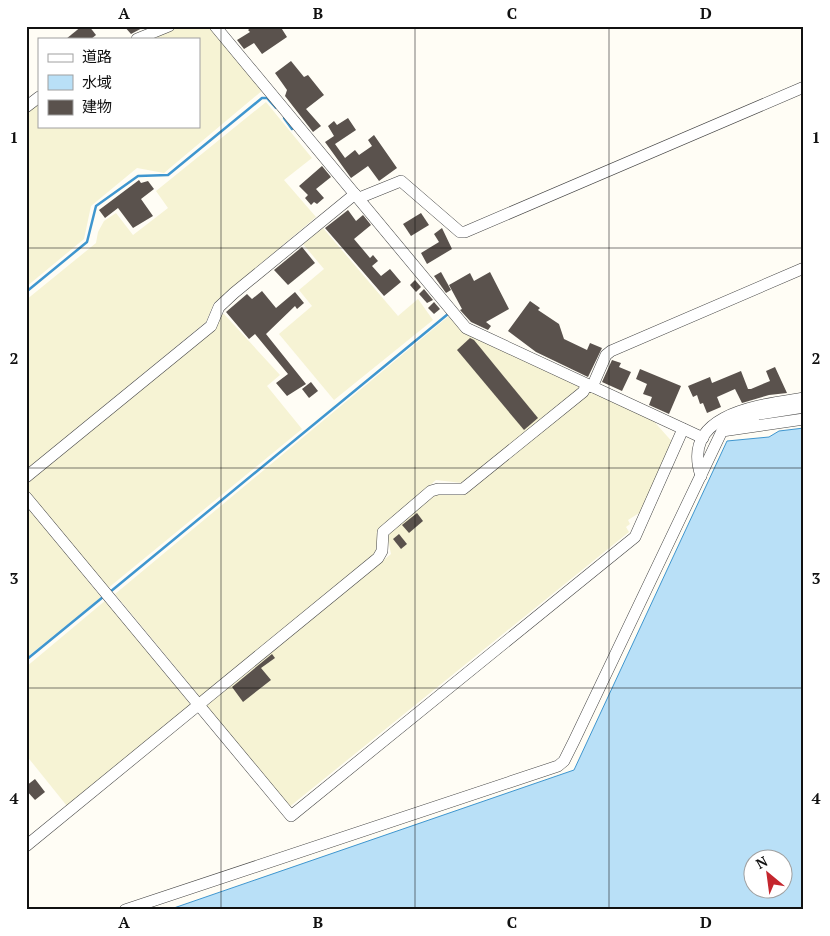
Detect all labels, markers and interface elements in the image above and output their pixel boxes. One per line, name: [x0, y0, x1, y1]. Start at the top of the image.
text: A: [118, 2, 130, 24]
text: B: [313, 2, 323, 24]
text: C: [507, 2, 517, 24]
text: D: [700, 2, 712, 24]
legend: [38, 38, 200, 128]
text: 道路: [82, 46, 112, 66]
text: 水域: [82, 72, 112, 92]
text: 建物: [82, 96, 112, 116]
text: 1: [9, 126, 19, 148]
text: 1: [811, 126, 821, 148]
text: 2: [9, 347, 19, 369]
text: 2: [811, 347, 821, 369]
text: 3: [9, 567, 19, 589]
text: 3: [811, 567, 821, 589]
text: 4: [9, 787, 19, 809]
text: 4: [811, 787, 821, 809]
north arrow: [742, 848, 792, 898]
text: N: [752, 851, 771, 873]
text: A: [118, 911, 130, 933]
text: B: [313, 911, 323, 933]
text: C: [507, 911, 517, 933]
text: D: [700, 911, 712, 933]

